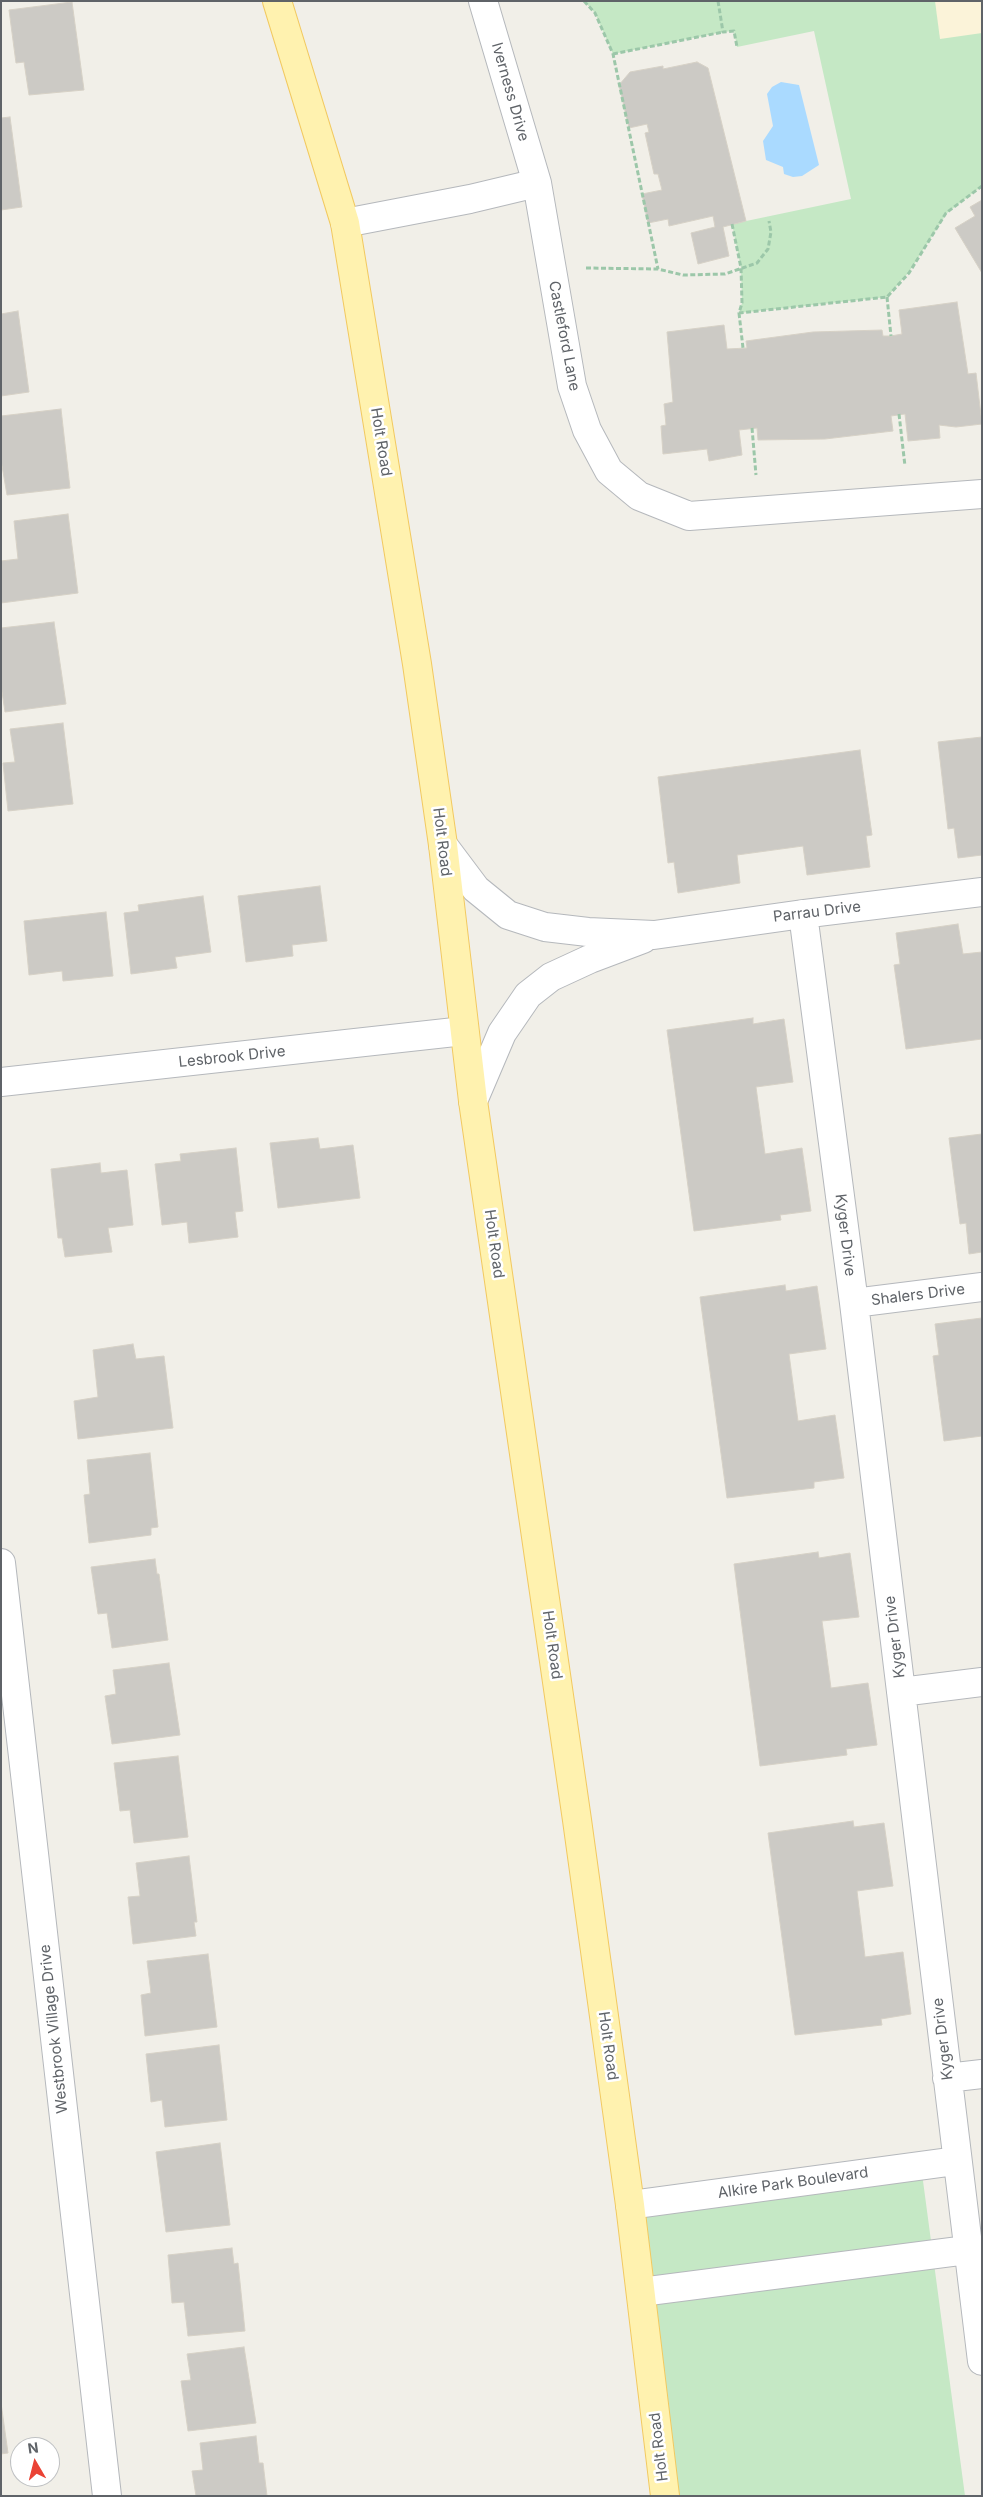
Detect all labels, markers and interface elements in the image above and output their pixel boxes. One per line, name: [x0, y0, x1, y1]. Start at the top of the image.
street label: Iverness Drive: [487, 41, 533, 143]
street label: Castleford Lane: [544, 279, 584, 393]
street label: Holt Road: [367, 406, 395, 478]
street label: Holt Road: [429, 807, 455, 877]
street label: Parrau Drive: [772, 898, 862, 926]
street label: Lesbrook Drive: [178, 1042, 286, 1072]
street label: Kyger Drive: [831, 1193, 859, 1277]
street label: Holt Road: [480, 1208, 508, 1280]
street label: Shalers Drive: [870, 1280, 966, 1310]
street label: Kyger Drive: [881, 1595, 909, 1679]
street label: Holt Road: [538, 1609, 566, 1681]
street label: Westbrook Village Drive: [36, 1944, 72, 2114]
street label: Kyger Drive: [929, 1997, 957, 2081]
street label: Holt Road: [594, 2010, 622, 2082]
street label: Alkire Park Boulevard: [717, 2164, 869, 2202]
street label: Holt Road: [646, 2412, 672, 2482]
north arrow: [10, 2437, 60, 2487]
text: N: [27, 2438, 39, 2457]

